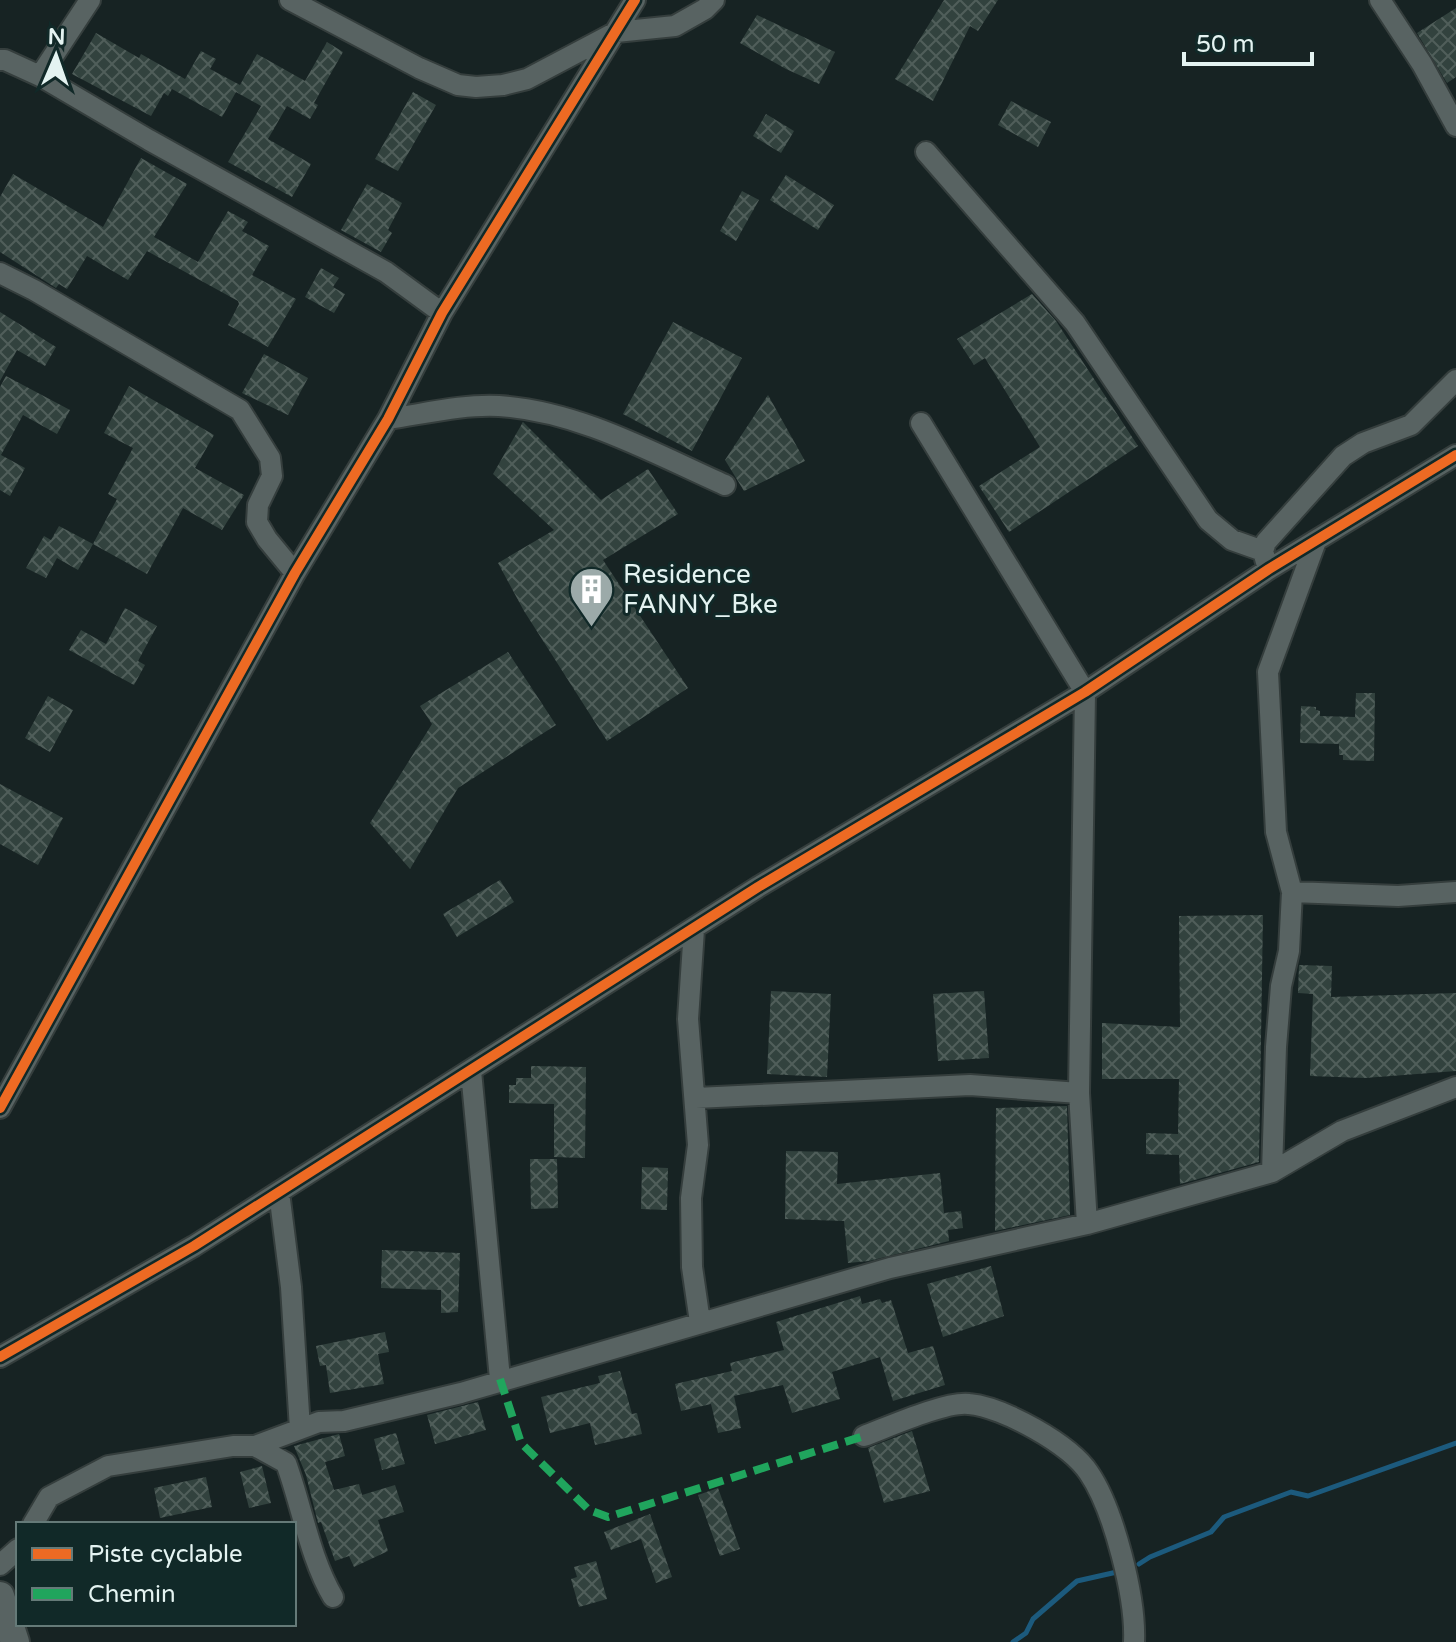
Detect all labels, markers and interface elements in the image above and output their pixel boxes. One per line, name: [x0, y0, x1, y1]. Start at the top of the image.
north arrow: [16, 16, 96, 96]
scale bar: [1184, 16, 1312, 66]
text: N: [47, 24, 66, 50]
text: 50 m: [1196, 30, 1254, 59]
place label: Residence FANNY_Bke: [623, 559, 778, 620]
building icon: Residence FANNY_Bke: [568, 565, 616, 628]
legend: [16, 1522, 296, 1626]
text: Piste cyclable: [88, 1540, 243, 1569]
text: Chemin: [88, 1580, 176, 1609]

